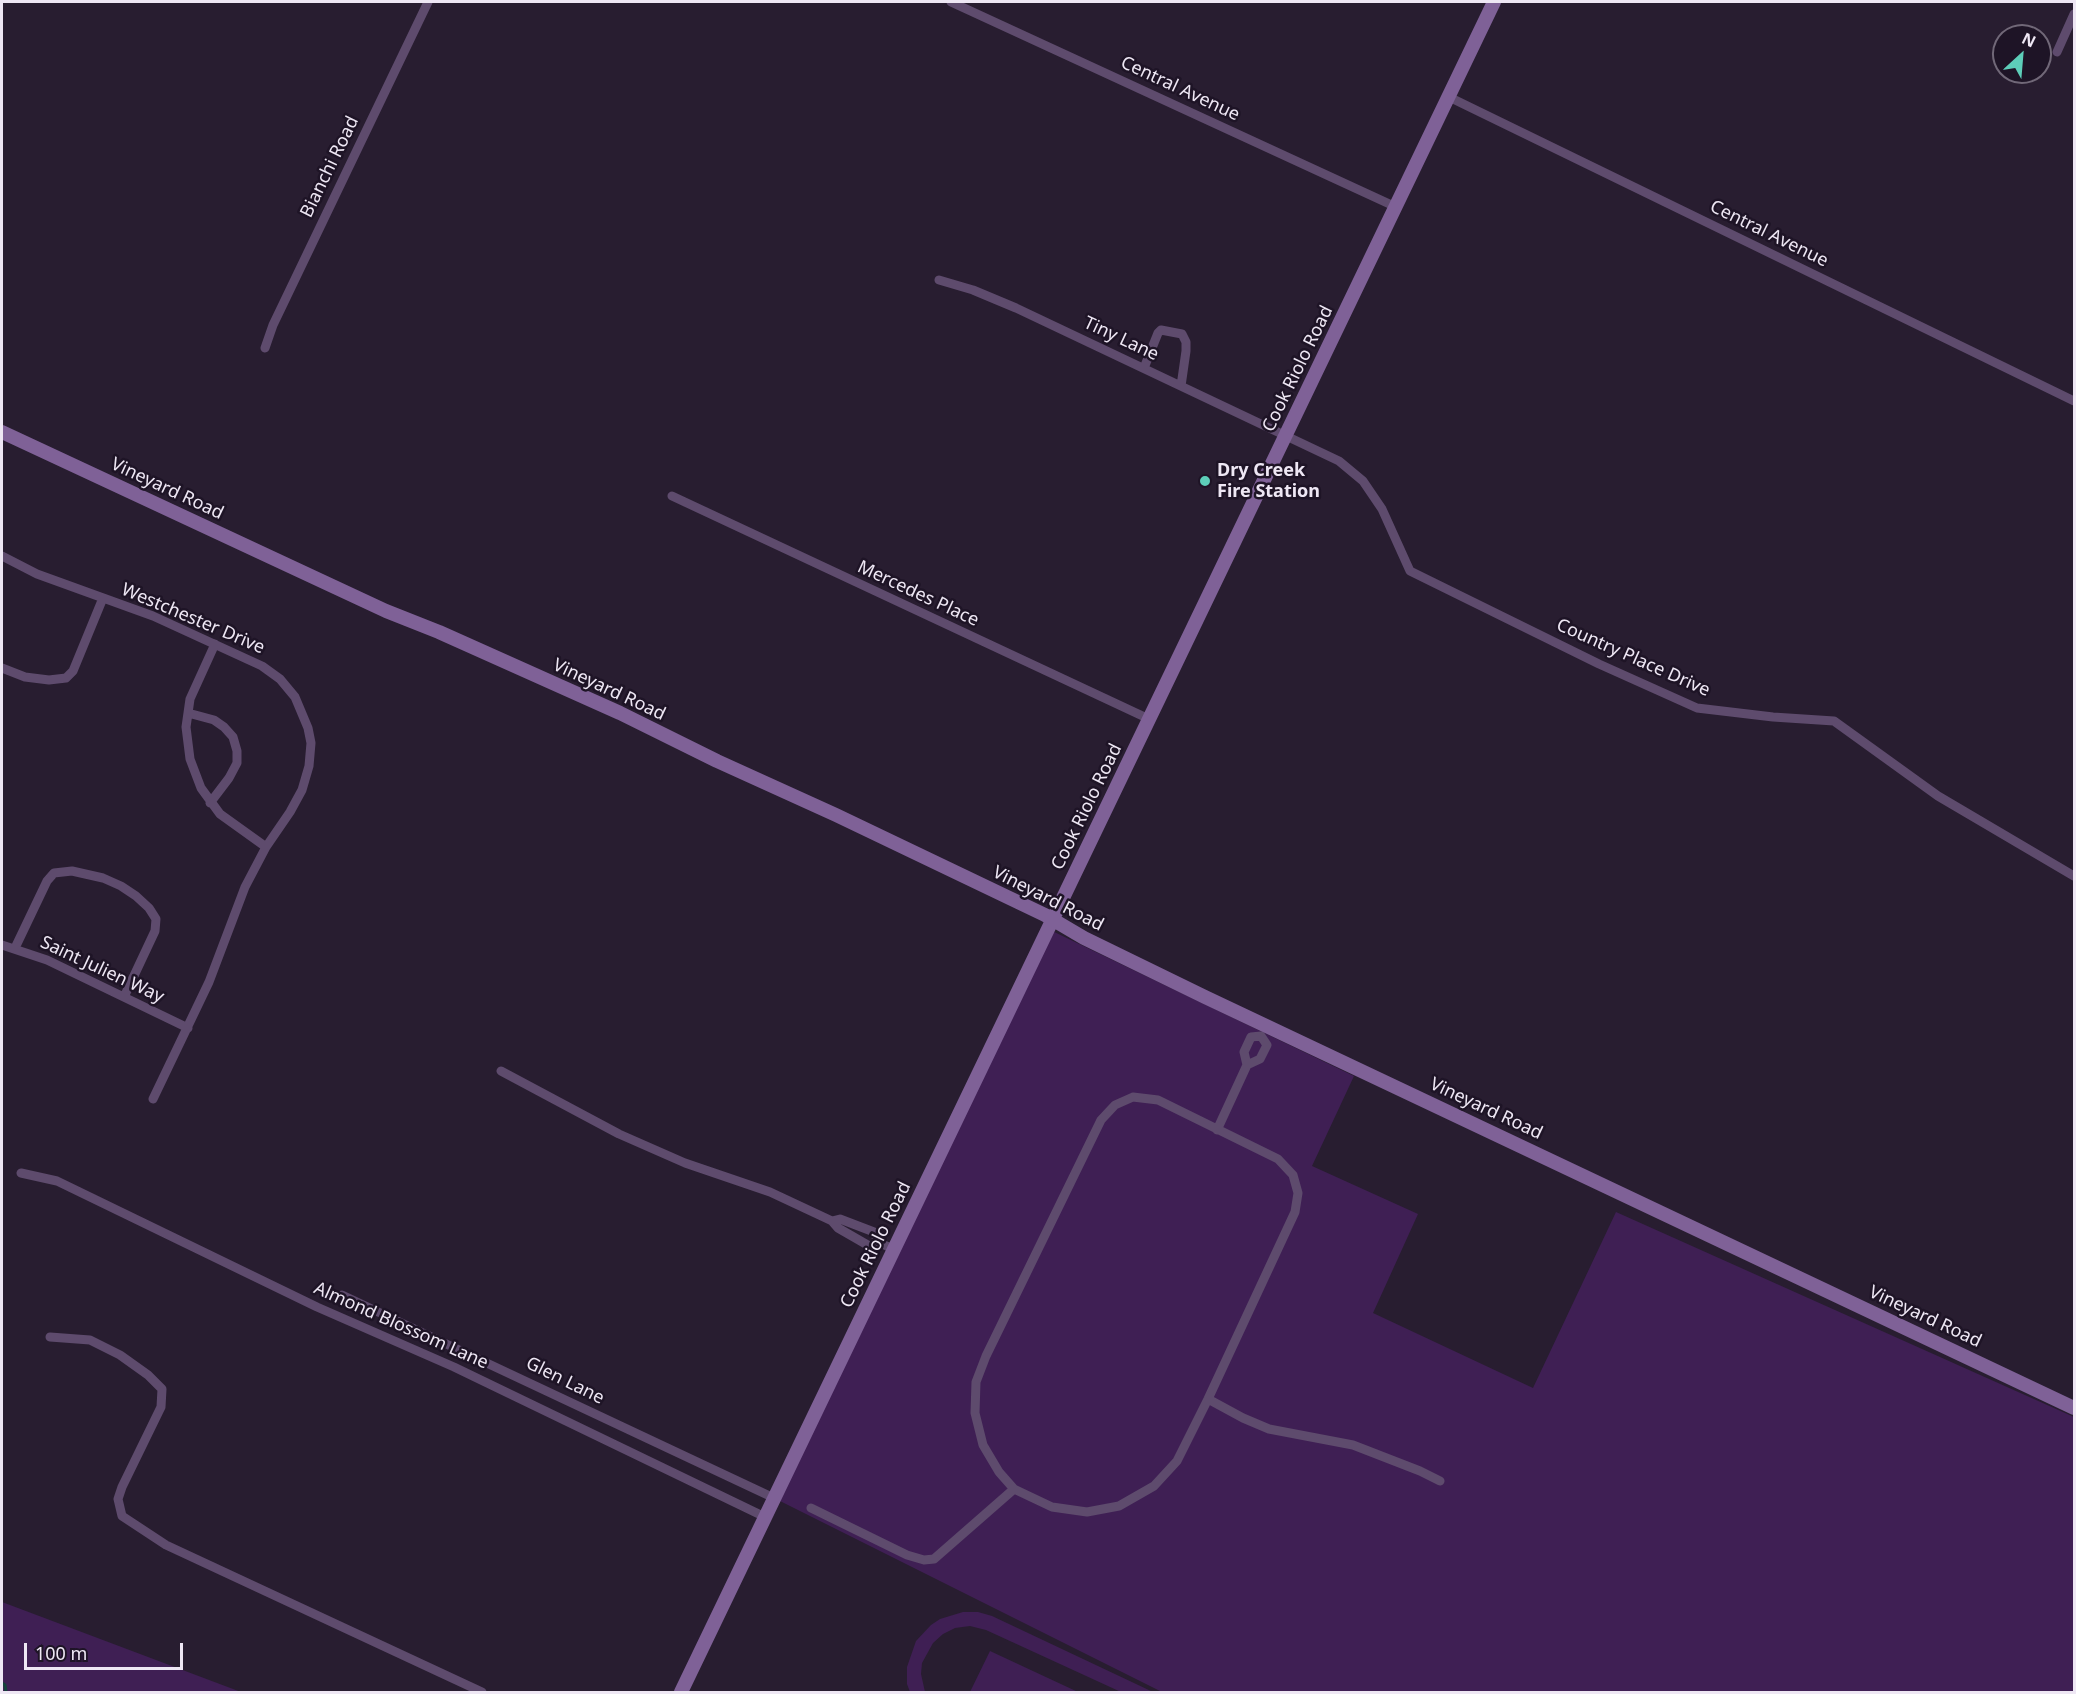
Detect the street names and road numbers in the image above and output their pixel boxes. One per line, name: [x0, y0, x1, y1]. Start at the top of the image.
street label: Central Avenue: [1117, 52, 1243, 126]
street label: Bianchi Road: [296, 113, 364, 221]
street label: Central Avenue: [1706, 196, 1832, 272]
street label: Cook Riolo Road: [1258, 302, 1338, 436]
street label: Tiny Lane: [1080, 312, 1162, 366]
street label: Vineyard Road: [107, 453, 227, 525]
street label: Mercedes Place: [854, 556, 982, 632]
street label: Westchester Drive: [118, 579, 268, 659]
street label: Country Place Drive: [1553, 614, 1713, 702]
street label: Vineyard Road: [549, 654, 669, 726]
street label: Cook Riolo Road: [1047, 740, 1127, 874]
street label: Vineyard Road: [989, 862, 1107, 936]
street label: Saint Julien Way: [37, 932, 167, 1008]
street label: Vineyard Road: [1426, 1073, 1546, 1145]
street label: Cook Riolo Road: [836, 1178, 916, 1312]
street label: Almond Blossom Lane: [311, 1278, 491, 1374]
street label: Vineyard Road: [1865, 1281, 1985, 1353]
street label: Glen Lane: [522, 1353, 608, 1409]

